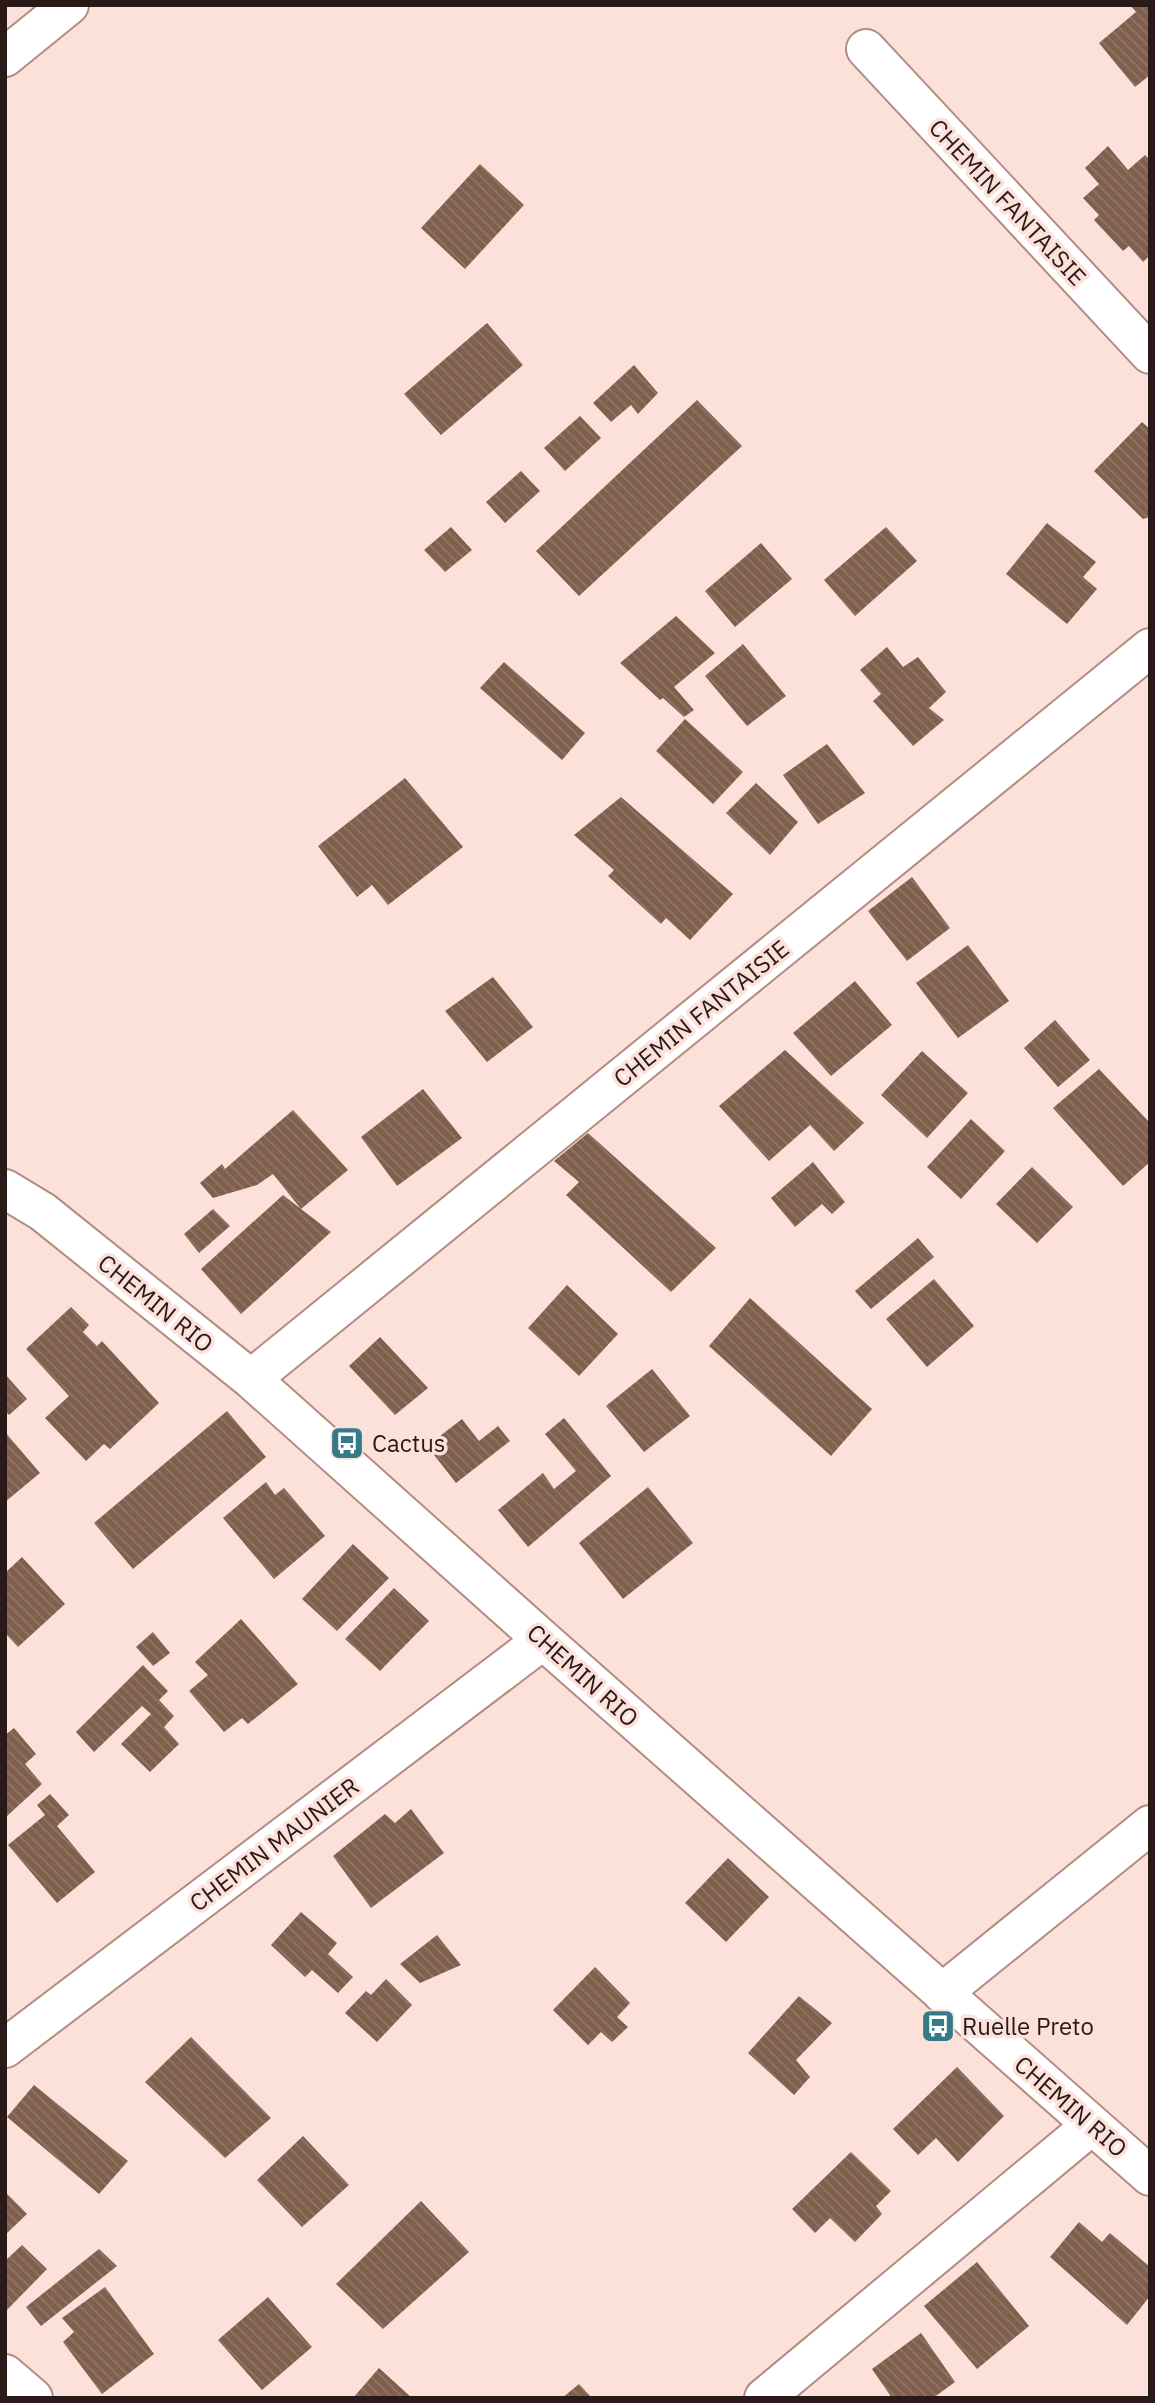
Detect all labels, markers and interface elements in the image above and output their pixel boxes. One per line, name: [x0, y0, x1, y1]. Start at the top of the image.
street label: CHEMIN FANTAISIE: [922, 112, 1094, 292]
street label: CHEMIN FANTAISIE: [607, 932, 795, 1094]
street label: CHEMIN RIO: [92, 1247, 220, 1359]
bus stop icon: Cactus: [328, 1424, 366, 1462]
place label: Cactus: [372, 1427, 446, 1459]
street label: CHEMIN RIO: [520, 1616, 646, 1734]
street label: CHEMIN MAUNIER: [183, 1770, 365, 1918]
bus stop icon: Ruelle Preto: [919, 2007, 957, 2045]
place label: Ruelle Preto: [962, 2010, 1094, 2042]
street label: CHEMIN RIO: [1008, 2048, 1134, 2164]

